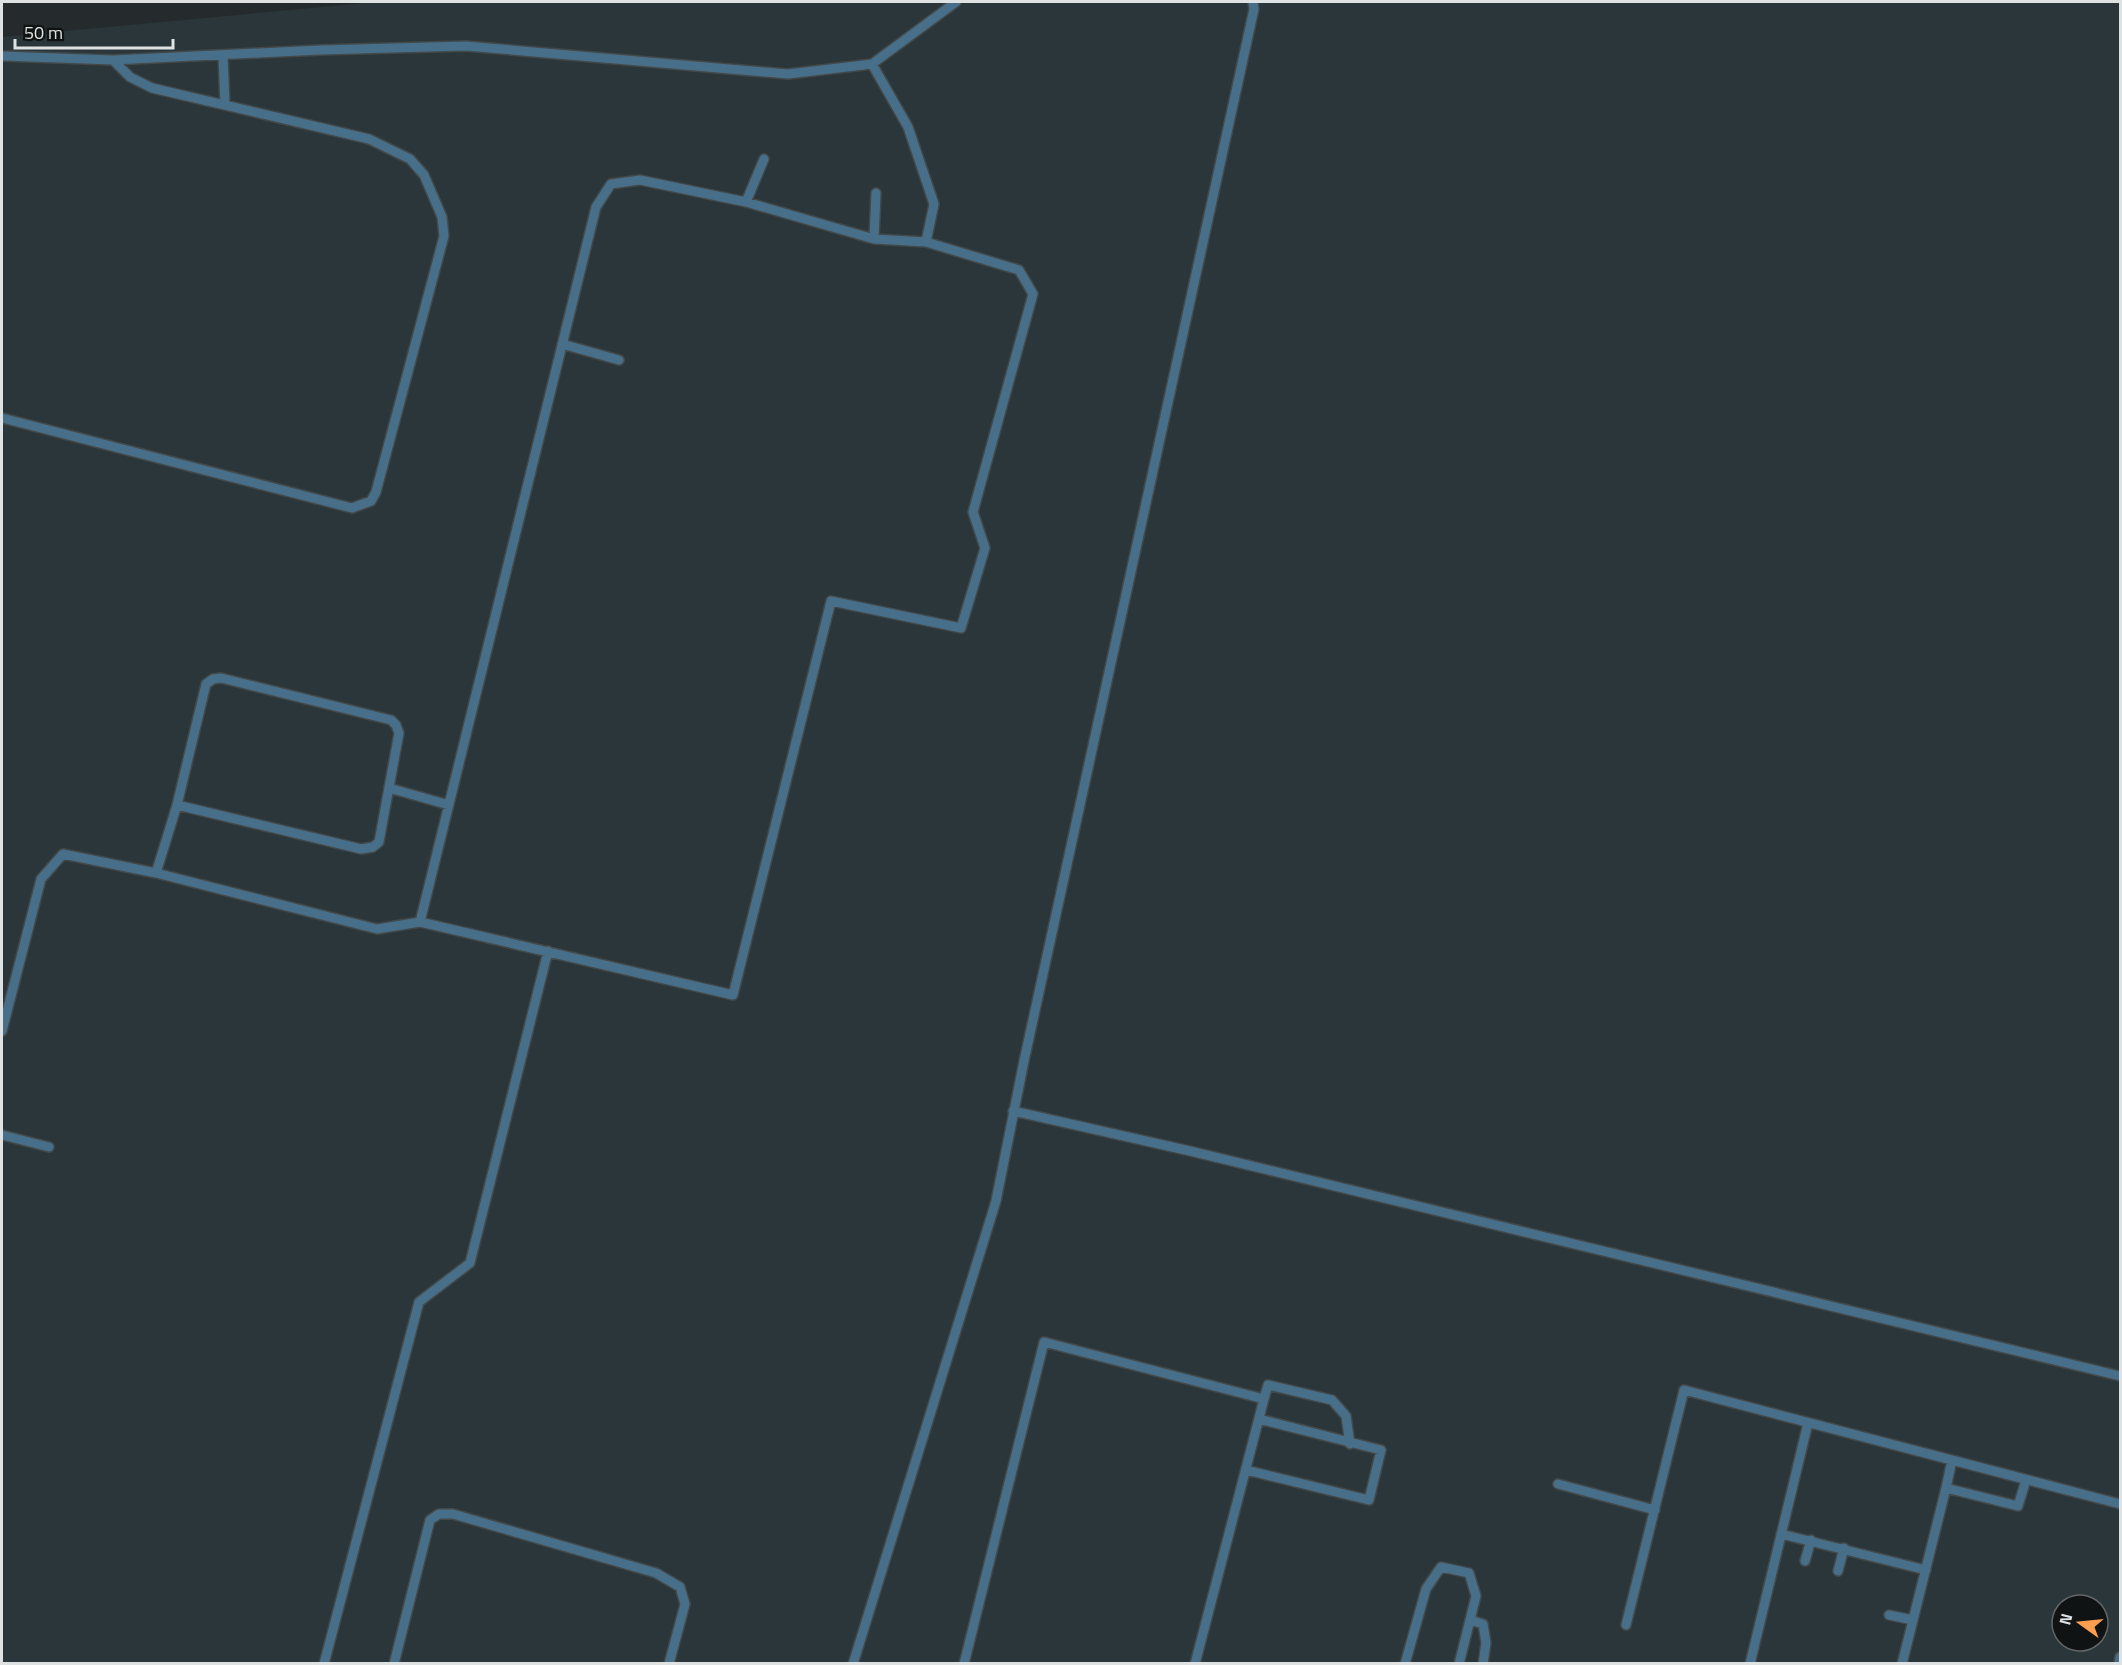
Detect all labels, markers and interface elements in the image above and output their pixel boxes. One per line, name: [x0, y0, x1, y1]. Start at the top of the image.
scale bar: [15, 12, 172, 50]
text: 50 m: [24, 19, 63, 46]
north arrow: [2050, 1593, 2110, 1653]
text: N: [2052, 1611, 2079, 1628]

